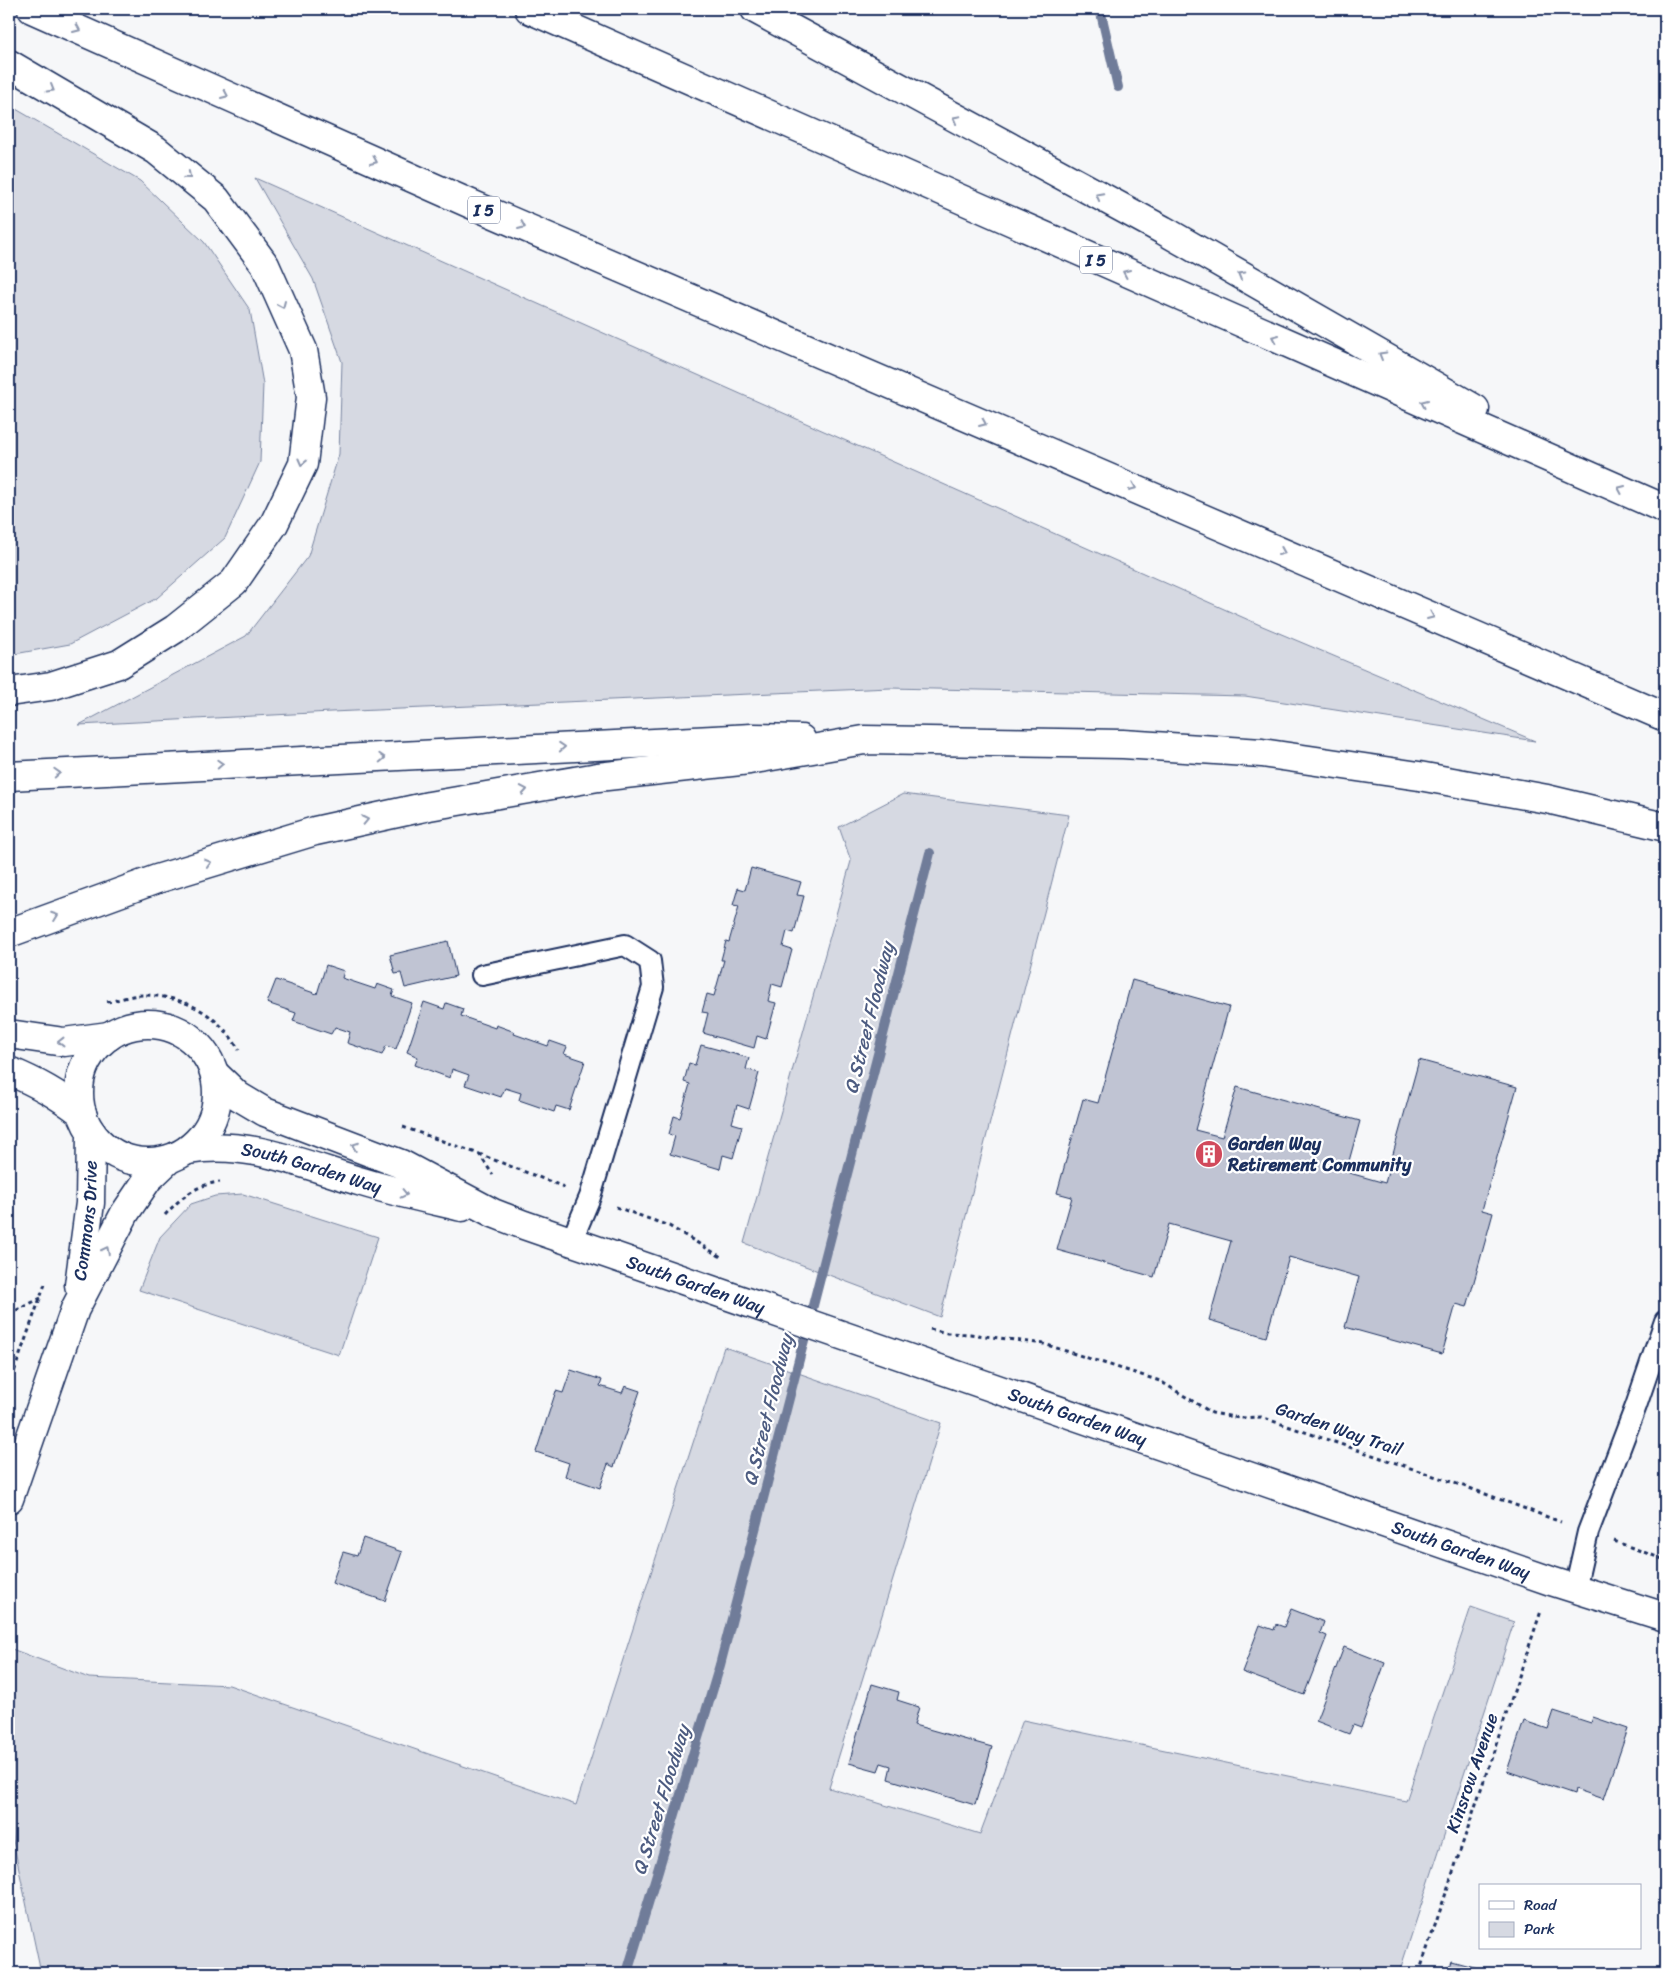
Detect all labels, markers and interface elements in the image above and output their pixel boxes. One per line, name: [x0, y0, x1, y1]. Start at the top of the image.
one-way arrow: [72, 22, 81, 33]
one-way arrow: [45, 83, 54, 93]
one-way arrow: [220, 88, 229, 99]
one-way arrow: [952, 115, 961, 125]
one-way arrow: [369, 154, 378, 165]
one-way arrow: [182, 170, 191, 178]
one-way arrow: [1095, 192, 1104, 202]
road number: I 5: [468, 196, 500, 224]
one-way arrow: [518, 220, 526, 230]
road number: I 5: [1080, 246, 1112, 274]
one-way arrow: [1122, 269, 1131, 280]
one-way arrow: [1237, 271, 1246, 281]
one-way arrow: [276, 300, 287, 309]
one-way arrow: [1271, 334, 1280, 345]
one-way arrow: [1378, 352, 1387, 362]
one-way arrow: [1420, 399, 1429, 410]
one-way arrow: [978, 417, 987, 427]
one-way arrow: [297, 457, 308, 466]
one-way arrow: [1128, 481, 1137, 492]
one-way arrow: [1617, 485, 1626, 496]
one-way arrow: [1277, 545, 1286, 556]
one-way arrow: [1426, 609, 1435, 620]
one-way arrow: [558, 742, 566, 753]
one-way arrow: [378, 752, 386, 763]
one-way arrow: [216, 759, 224, 770]
one-way arrow: [54, 768, 62, 779]
one-way arrow: [520, 785, 529, 795]
one-way arrow: [360, 815, 369, 826]
one-way arrow: [204, 859, 212, 869]
one-way arrow: [50, 912, 58, 922]
water label: Q Street Floodway: [834, 936, 904, 1097]
one-way arrow: [57, 1037, 64, 1047]
place label: Garden Way Retirement Community: [1227, 1128, 1412, 1181]
street label: South Garden Way: [239, 1133, 386, 1203]
building icon: Garden Way Retirement Community: [1194, 1139, 1224, 1169]
one-way arrow: [351, 1142, 359, 1152]
street label: Commons Drive: [64, 1160, 107, 1283]
one-way arrow: [400, 1188, 409, 1199]
one-way arrow: [100, 1246, 110, 1255]
street label: South Garden Way: [622, 1246, 770, 1324]
water label: Q Street Floodway: [733, 1328, 803, 1489]
street label: South Garden Way: [1004, 1378, 1152, 1456]
street label: Garden Way Trail: [1271, 1392, 1408, 1466]
street label: South Garden Way: [1387, 1511, 1536, 1589]
street label: Kinsrow Avenue: [1437, 1709, 1507, 1837]
water label: Q Street Floodway: [623, 1718, 700, 1879]
legend: [1479, 1884, 1642, 1950]
text: Road: [1524, 1892, 1557, 1918]
text: Park: [1524, 1916, 1555, 1942]

